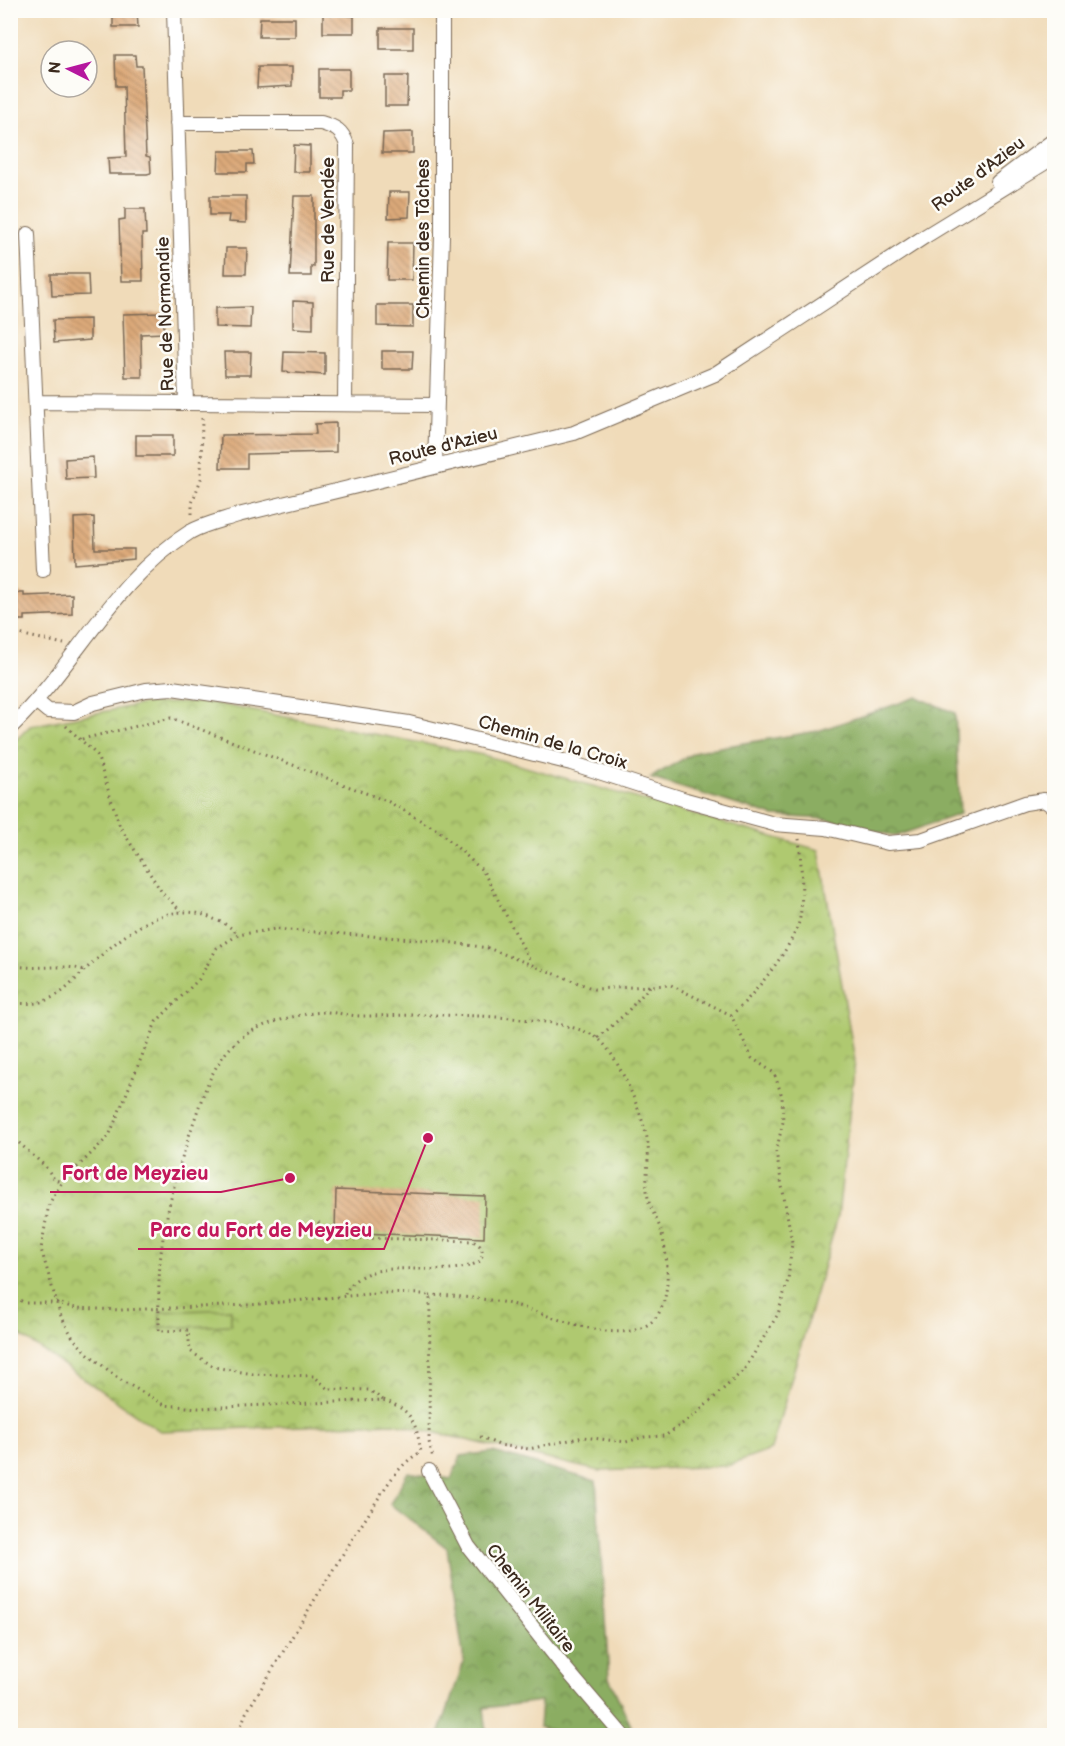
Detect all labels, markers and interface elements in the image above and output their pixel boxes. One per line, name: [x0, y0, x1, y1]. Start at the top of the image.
north arrow: [39, 39, 99, 99]
text: N: [45, 61, 66, 75]
street label: Route d'Azieu: [928, 133, 1029, 216]
street label: Rue de Vendée: [318, 157, 339, 283]
street label: Chemin des Tâches: [413, 159, 434, 319]
street label: Rue de Normandie: [152, 236, 179, 392]
street label: Route d'Azieu: [387, 423, 500, 470]
street label: Chemin de la Croix: [476, 711, 630, 774]
callout: Fort de Meyzieu: [50, 1154, 221, 1192]
text: Fort de Meyzieu: [61, 1162, 209, 1186]
callout: Parc du Fort de Meyzieu: [138, 1211, 384, 1249]
text: Parc du Fort de Meyzieu: [150, 1219, 372, 1243]
street label: Chemin Militaire: [482, 1540, 580, 1657]

